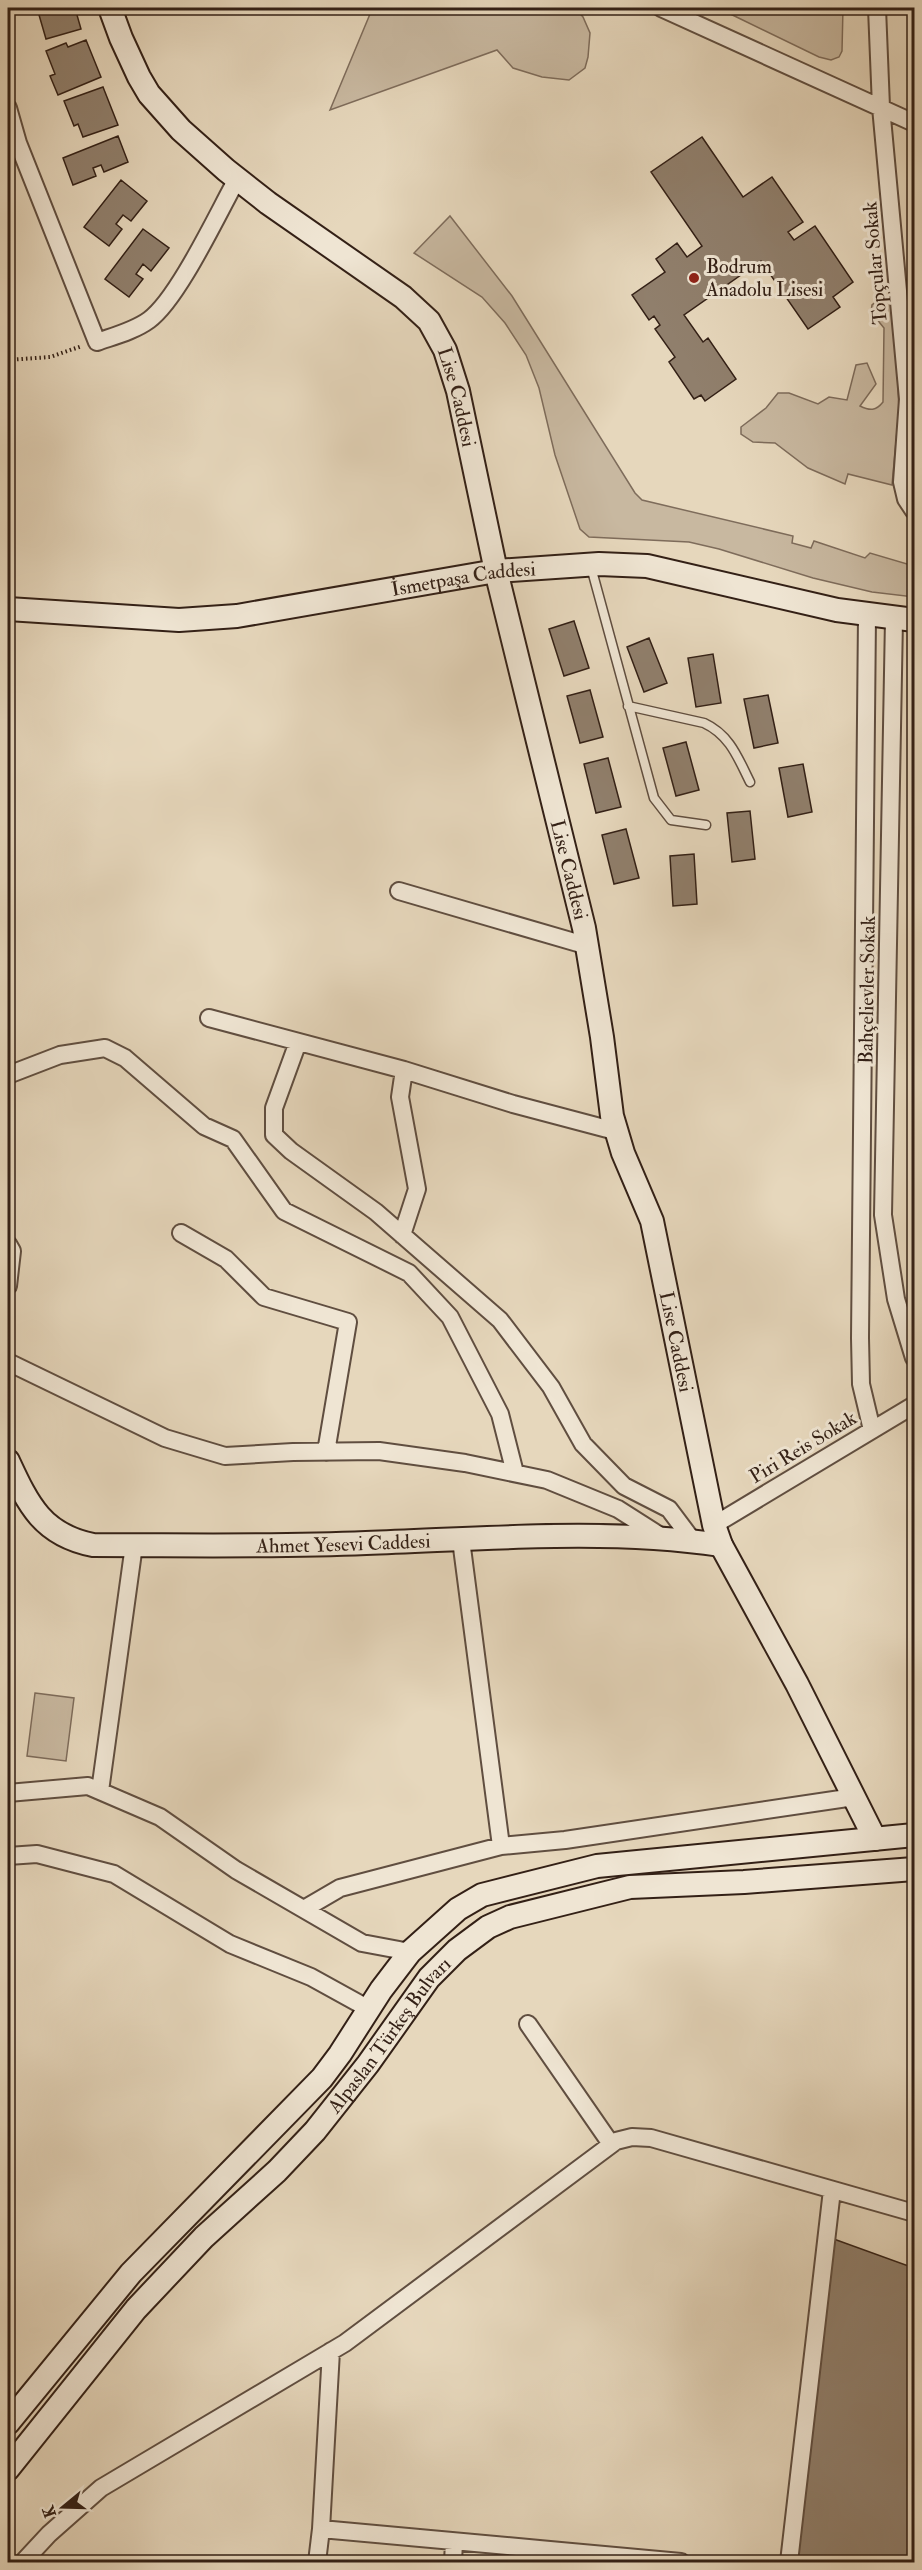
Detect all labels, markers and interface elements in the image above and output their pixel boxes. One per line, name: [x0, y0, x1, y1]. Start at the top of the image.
street label: Topçular Sokak: [857, 200, 894, 326]
place label: Bodrum Anadolu Lisesi: [705, 254, 823, 302]
marker: Bodrum Anadolu Lisesi: [687, 271, 701, 285]
street label: Lise Caddesi: [432, 344, 482, 449]
street label: İsmetpaşa Caddesi: [389, 556, 536, 602]
street label: Lise Caddesi: [545, 817, 594, 922]
street label: Bahçelievler Sokak: [853, 915, 881, 1064]
street label: Lise Caddesi: [654, 1289, 699, 1394]
street label: Piri Reis Sokak: [745, 1405, 862, 1489]
street label: Ahmet Yesevi Caddesi: [255, 1528, 431, 1558]
street label: Alpaslan Türkeş Bulvarı: [321, 1951, 456, 2119]
north arrow: [33, 2477, 93, 2537]
text: K: [38, 2502, 61, 2520]

